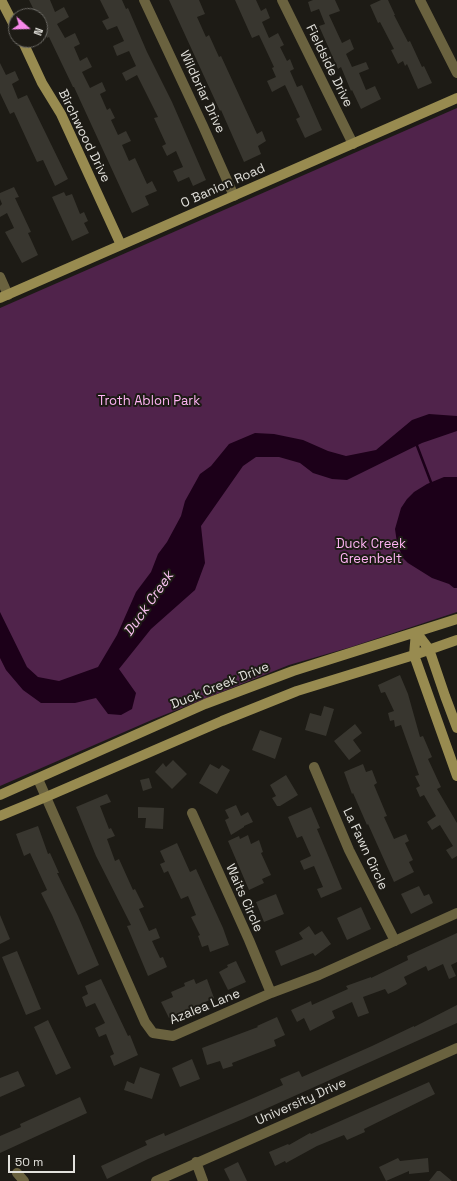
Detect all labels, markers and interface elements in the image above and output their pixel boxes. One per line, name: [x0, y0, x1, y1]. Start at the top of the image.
north arrow: [8, 8, 48, 48]
street label: Fieldside Drive: [302, 22, 356, 110]
text: N: [30, 26, 46, 38]
street label: Wildbriar Drive: [176, 48, 228, 136]
street label: Birchwood Drive: [55, 87, 113, 185]
street label: O Banion Road: [178, 160, 268, 212]
park label: Troth Ablon Park: [98, 393, 200, 409]
park label: Duck Creek Greenbelt: [336, 536, 406, 567]
water label: Duck Creek: [120, 568, 178, 640]
street label: Duck Creek Drive: [169, 659, 271, 713]
street label: La Fawn Circle: [339, 805, 391, 893]
street label: Waits Circle: [222, 862, 266, 934]
street label: Azalea Lane: [168, 986, 242, 1028]
street label: University Drive: [253, 1075, 349, 1129]
scale bar: [10, 1147, 77, 1173]
text: 50 m: [15, 1154, 43, 1170]

